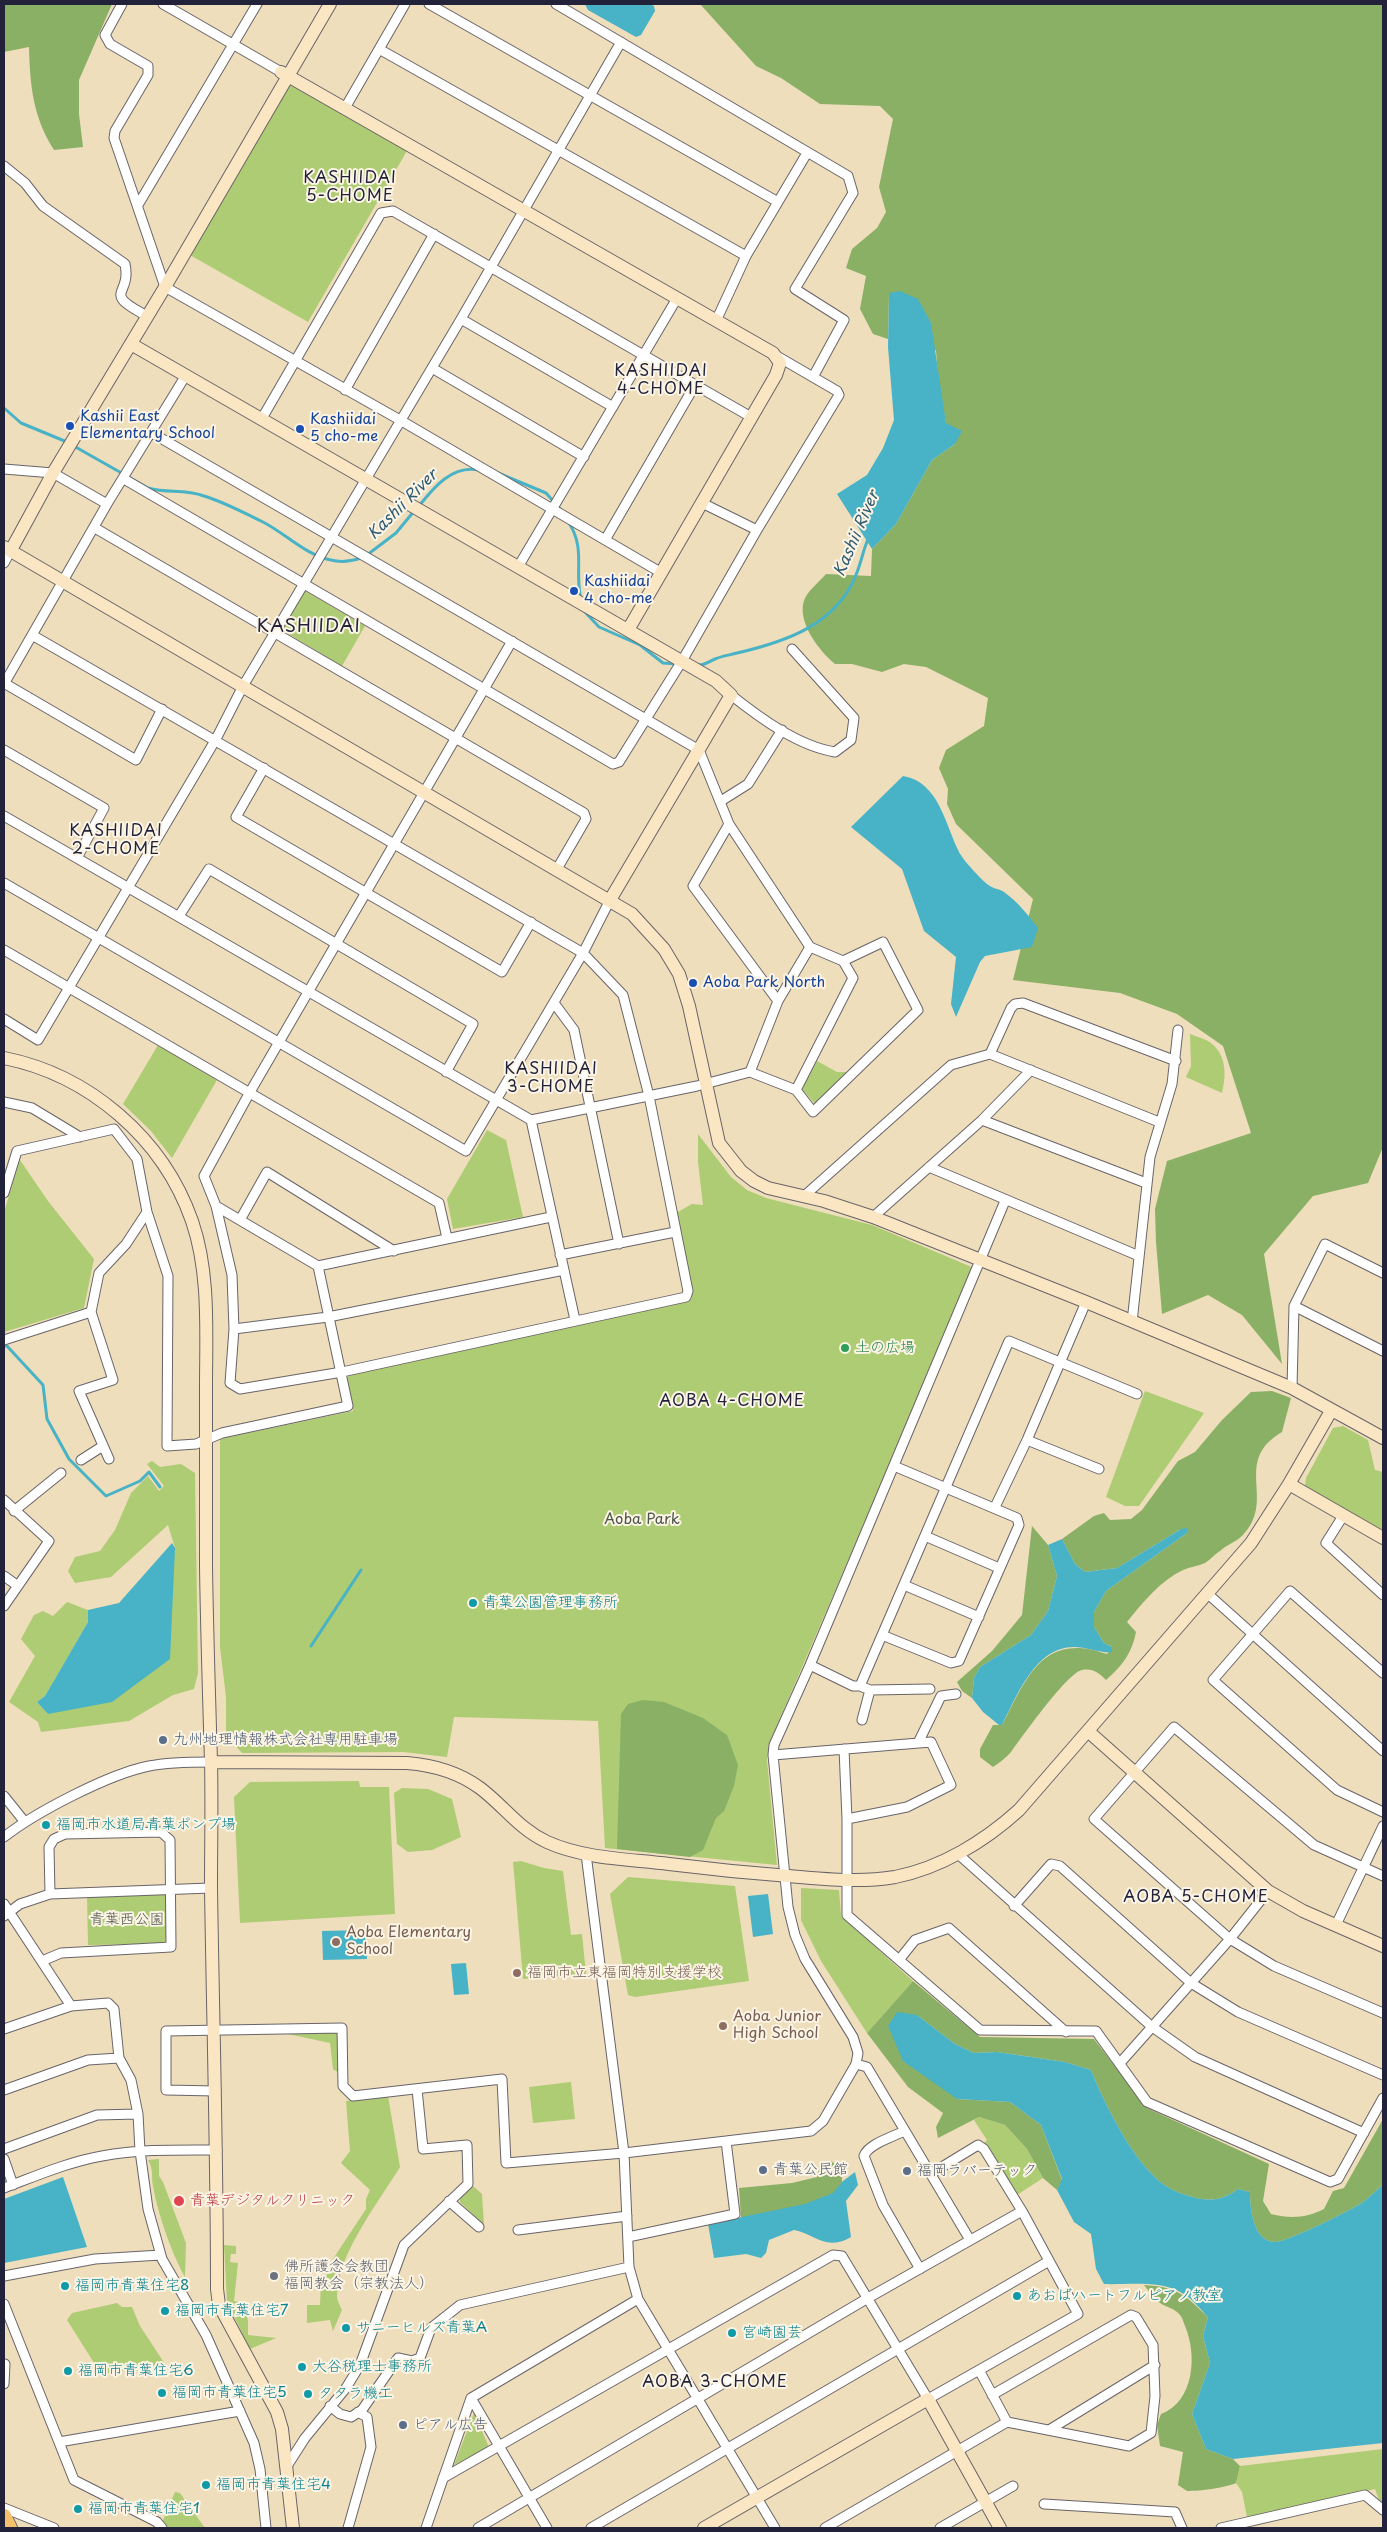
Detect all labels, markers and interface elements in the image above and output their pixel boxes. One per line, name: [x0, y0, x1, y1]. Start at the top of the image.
district label: KASHIIDAI 5-CHOME: [303, 169, 397, 207]
district label: KASHIIDAI 4-CHOME: [614, 362, 708, 400]
place label: Kashii East Elementary School: [80, 408, 215, 443]
place label: Kashiidai 5 cho-me: [310, 411, 378, 446]
marker: Kashii East Elementary School: [64, 420, 76, 432]
marker: Kashiidai 5 cho-me: [294, 423, 306, 435]
water label: Kashii River: [364, 466, 442, 544]
water label: Kashii River: [830, 488, 884, 580]
place label: Kashiidai 4 cho-me: [584, 573, 653, 608]
marker: Kashiidai 4 cho-me: [568, 585, 580, 597]
district label: KASHIIDAI: [256, 616, 362, 638]
district label: KASHIIDAI 2-CHOME: [69, 822, 163, 860]
place label: Aoba Park North: [703, 974, 825, 992]
marker: Aoba Park North: [687, 977, 699, 989]
district label: KASHIIDAI 3-CHOME: [504, 1060, 598, 1098]
place label: 土の広場: [855, 1339, 915, 1357]
marker: 土の広場: [839, 1342, 851, 1354]
district label: AOBA 4-CHOME: [657, 1392, 807, 1412]
park label: Aoba Park: [604, 1511, 680, 1529]
place label: 青葉公園管理事務所: [483, 1594, 618, 1612]
marker: 青葉公園管理事務所: [467, 1597, 479, 1609]
place label: 九州地理情報株式会社専用駐車場: [173, 1731, 398, 1749]
marker: 九州地理情報株式会社専用駐車場: [157, 1734, 169, 1746]
place label: 福岡市水道局青葉ポンプ場: [56, 1816, 236, 1834]
marker: 福岡市水道局青葉ポンプ場: [40, 1819, 52, 1831]
district label: AOBA 5-CHOME: [1122, 1888, 1270, 1908]
park label: 青葉西公園: [90, 1911, 164, 1929]
place label: Aoba Elementary School: [346, 1924, 471, 1959]
marker: Aoba Elementary School: [330, 1936, 342, 1948]
place label: 福岡市立東福岡特別支援学校: [527, 1964, 722, 1982]
marker: 福岡市立東福岡特別支援学校: [511, 1967, 523, 1979]
place label: Aoba Junior High School: [733, 2008, 821, 2043]
marker: Aoba Junior High School: [717, 2020, 729, 2032]
place label: 青葉公民館: [773, 2161, 848, 2179]
place label: 福岡ラバーテック: [917, 2162, 1037, 2180]
marker: 青葉公民館: [757, 2164, 769, 2176]
marker: 福岡ラバーテック: [901, 2165, 913, 2177]
place label: 青葉デジタルクリニック: [190, 2192, 355, 2210]
marker: 青葉デジタルクリニック: [172, 2194, 186, 2208]
place label: 佛所護念会教団 福岡教会（宗教法人）: [284, 2258, 434, 2293]
marker: 佛所護念会教団 福岡教会（宗教法人）: [268, 2270, 280, 2282]
place label: 福岡市青葉住宅8: [75, 2277, 189, 2295]
marker: 福岡市青葉住宅8: [59, 2280, 71, 2292]
place label: あおばハートフルピアノ教室: [1027, 2287, 1222, 2305]
marker: あおばハートフルピアノ教室: [1011, 2290, 1023, 2302]
place label: 福岡市青葉住宅7: [175, 2302, 289, 2320]
marker: 福岡市青葉住宅7: [159, 2305, 171, 2317]
place label: サニーヒルズ青葉A: [356, 2319, 487, 2337]
marker: サニーヒルズ青葉A: [340, 2322, 352, 2334]
place label: 宮崎園芸: [742, 2324, 802, 2342]
marker: 宮崎園芸: [726, 2327, 738, 2339]
place label: 大谷税理士事務所: [312, 2358, 432, 2376]
marker: 大谷税理士事務所: [296, 2361, 308, 2373]
place label: 福岡市青葉住宅6: [78, 2362, 194, 2380]
marker: 福岡市青葉住宅6: [62, 2365, 74, 2377]
district label: AOBA 3-CHOME: [640, 2373, 790, 2393]
place label: 福岡市青葉住宅5: [172, 2384, 287, 2402]
place label: タタラ機工: [318, 2385, 393, 2403]
marker: 福岡市青葉住宅5: [156, 2387, 168, 2399]
marker: タタラ機工: [302, 2388, 314, 2400]
place label: ピアル広告: [413, 2416, 488, 2434]
marker: ピアル広告: [397, 2419, 409, 2431]
place label: 福岡市青葉住宅4: [216, 2476, 331, 2494]
marker: 福岡市青葉住宅4: [200, 2479, 212, 2491]
place label: 福岡市青葉住宅1: [88, 2500, 200, 2518]
marker: 福岡市青葉住宅1: [72, 2503, 84, 2515]

